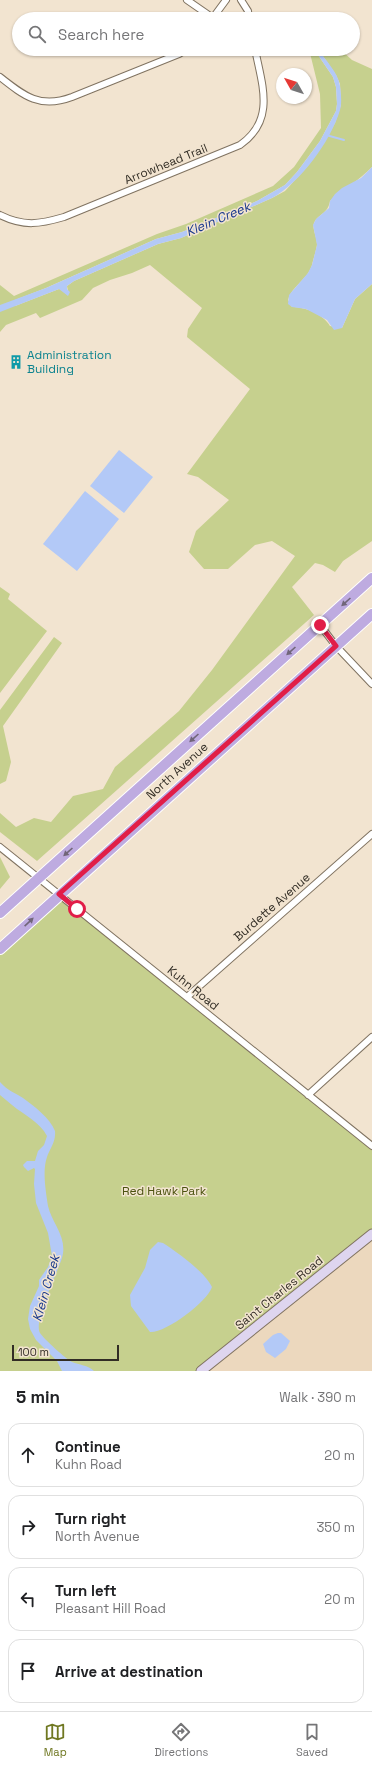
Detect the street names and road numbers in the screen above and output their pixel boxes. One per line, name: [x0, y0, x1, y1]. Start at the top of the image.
street label: Arrowhead Trail: [122, 140, 210, 188]
street label: North Avenue: [143, 739, 211, 803]
street label: Burdette Avenue: [230, 869, 314, 945]
street label: Kuhn Road: [164, 962, 222, 1014]
street label: Saint Charles Road: [232, 1253, 326, 1333]

